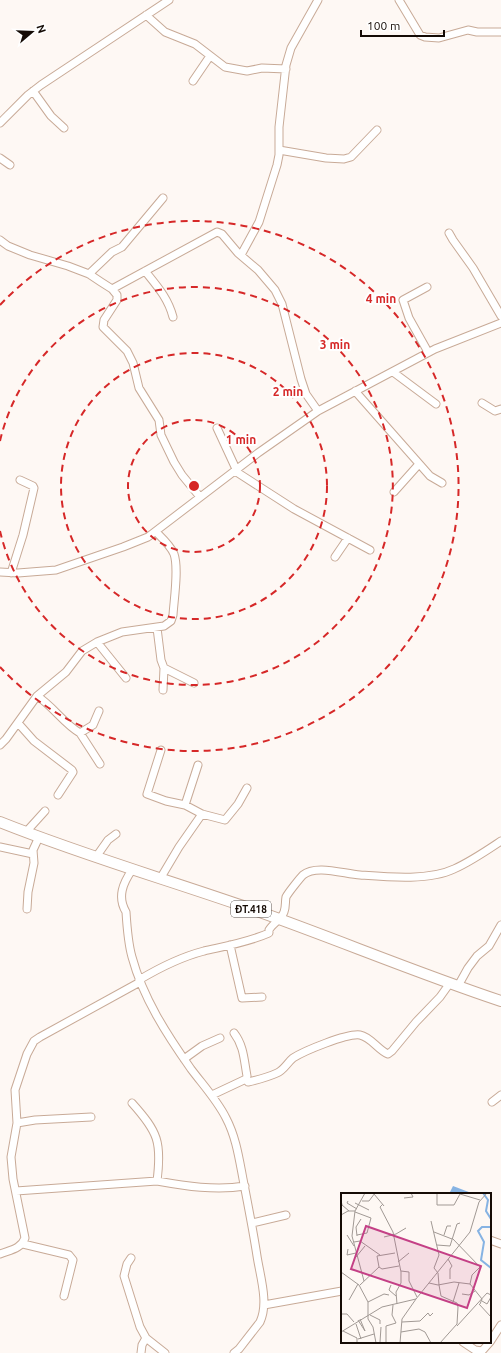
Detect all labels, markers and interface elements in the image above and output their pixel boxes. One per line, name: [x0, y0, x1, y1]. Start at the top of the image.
north arrow: [12, 12, 52, 52]
scale bar: [361, 12, 444, 38]
text: 100 m: [367, 19, 400, 32]
text: N: [34, 23, 48, 35]
text: 4 min: [366, 292, 396, 305]
text: 3 min: [320, 338, 350, 351]
text: 2 min: [273, 385, 303, 398]
text: 1 min: [226, 433, 256, 446]
centre of rings: [187, 479, 201, 493]
road number: ĐT.418: [231, 901, 271, 917]
inset map: [341, 1193, 491, 1343]

